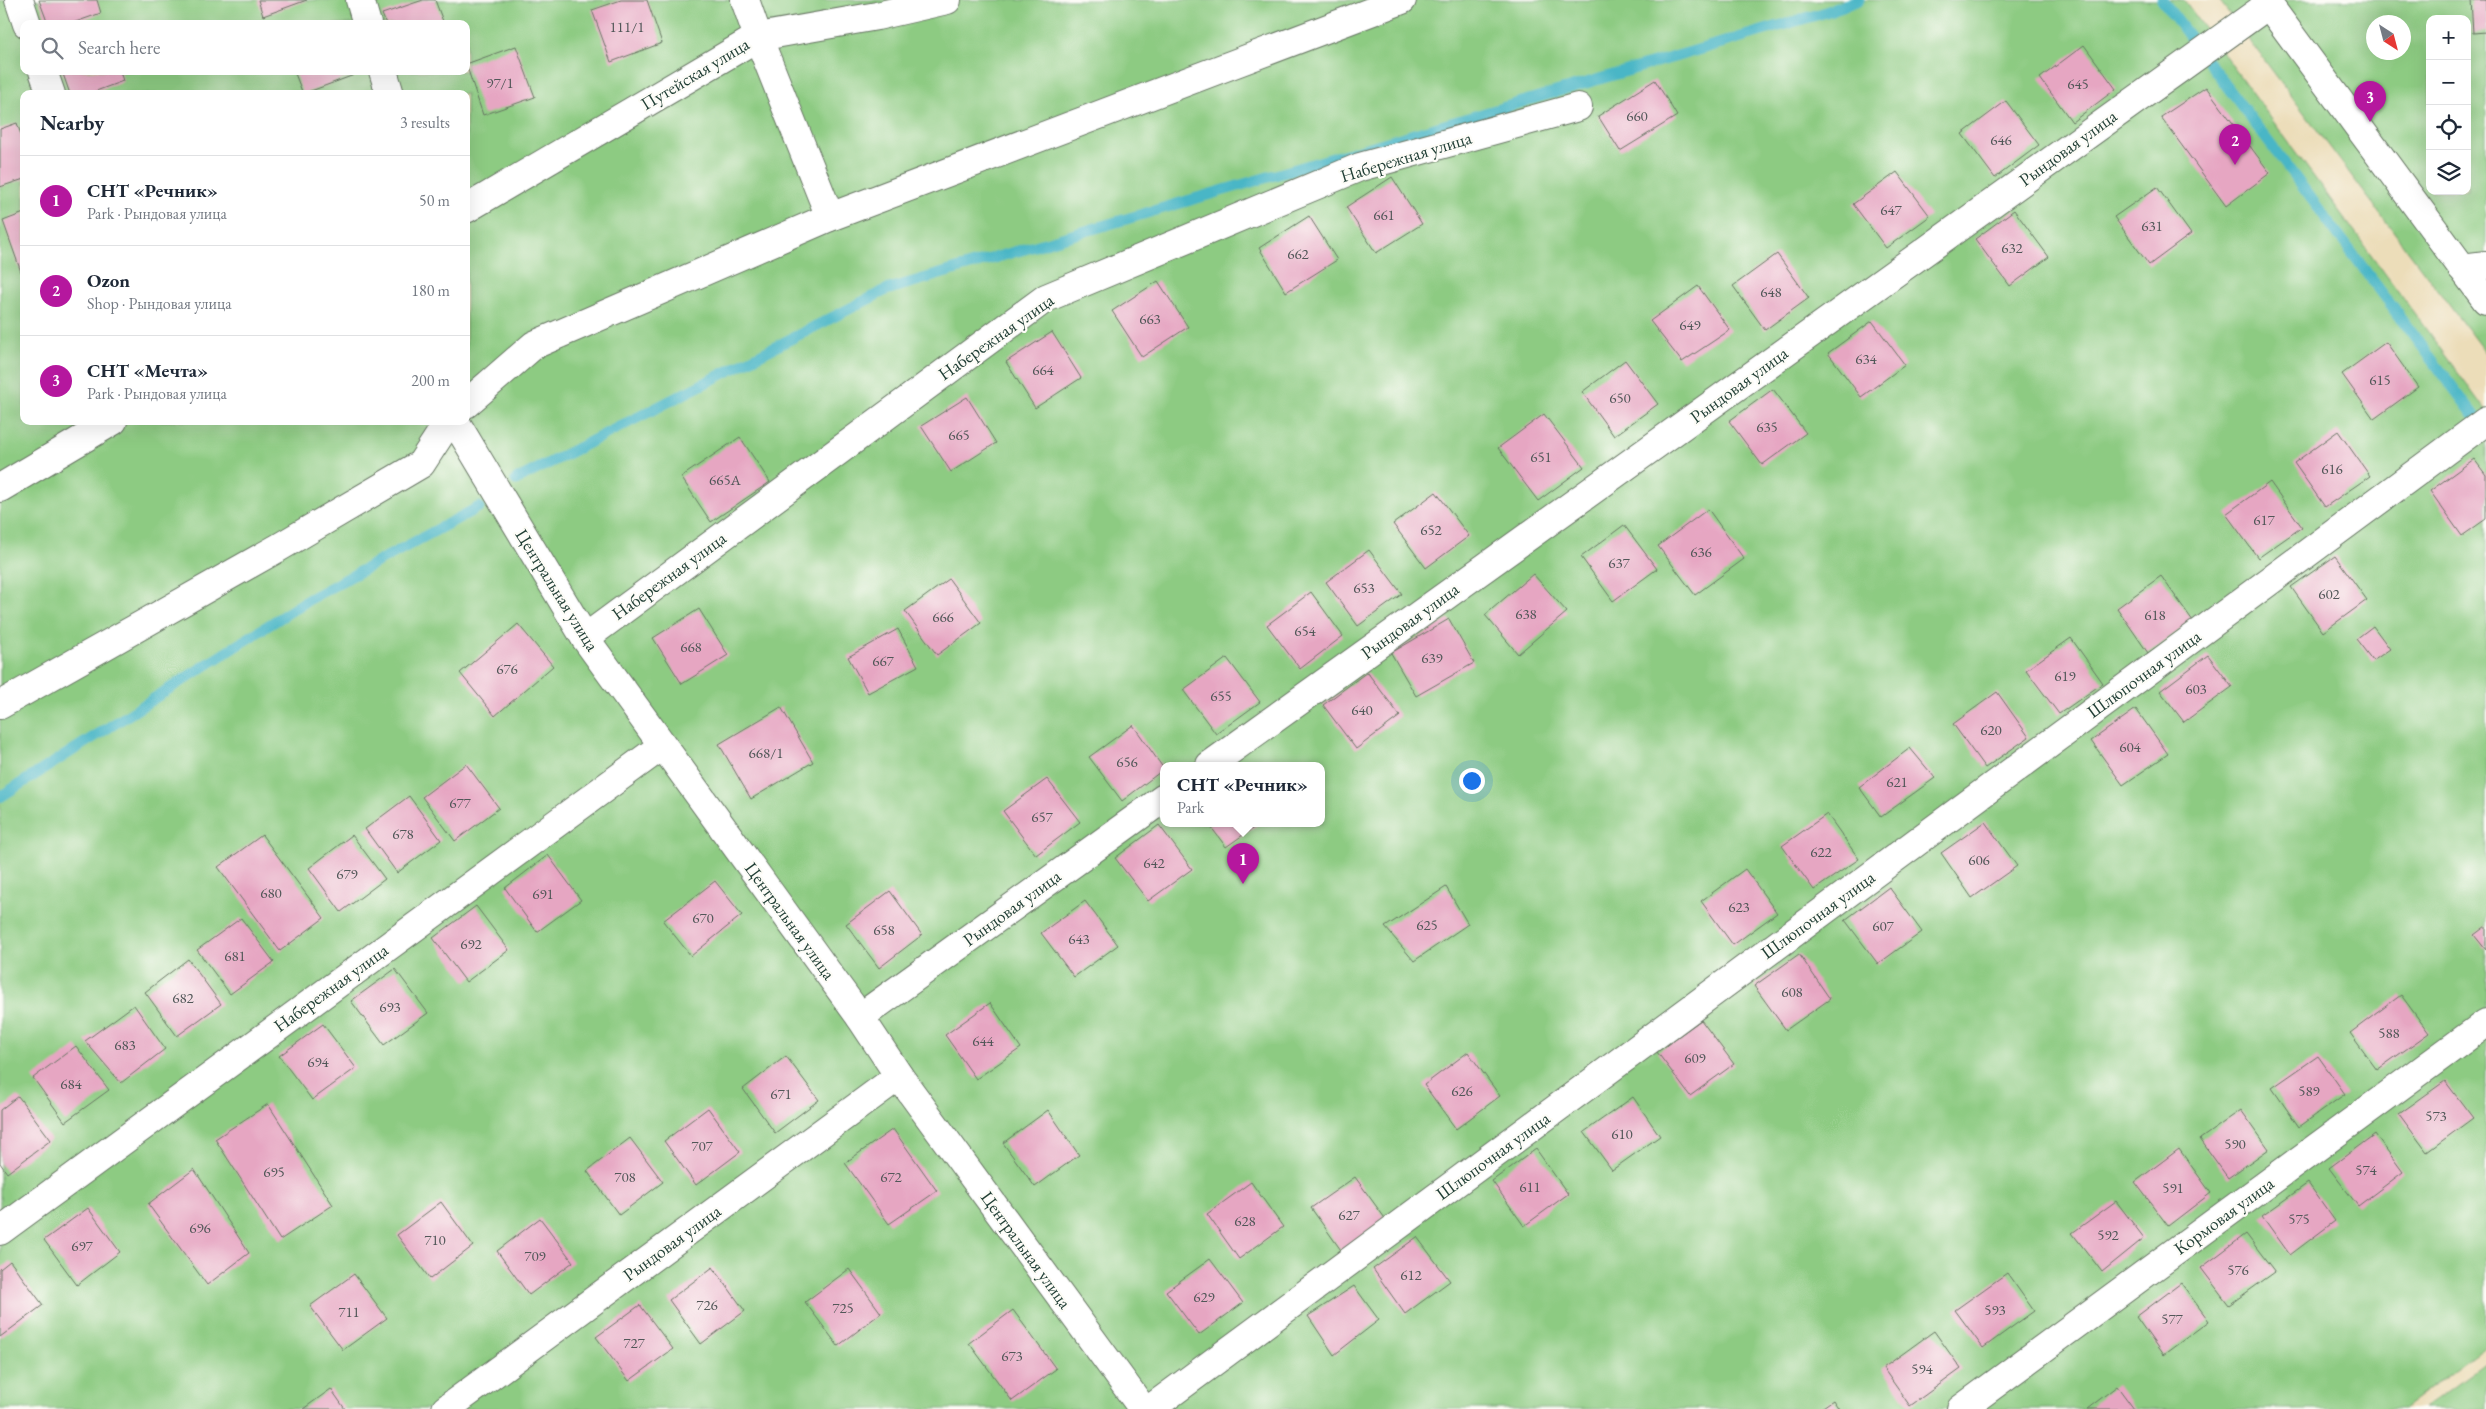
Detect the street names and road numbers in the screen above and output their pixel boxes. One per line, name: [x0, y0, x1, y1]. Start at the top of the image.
street label: Путейская улица: [636, 32, 754, 115]
street label: Рындовая улица: [2014, 104, 2122, 191]
street label: Набережная улица: [1337, 125, 1475, 187]
street label: Набережная улица: [933, 288, 1059, 385]
street label: Рындовая улица: [1685, 341, 1793, 428]
street label: Центральная улица: [511, 524, 605, 656]
street label: Набережная улица: [607, 526, 731, 625]
street label: Рындовая улица: [1356, 577, 1464, 664]
street label: Шлюпочная улица: [2082, 624, 2206, 723]
street label: Центральная улица: [740, 857, 841, 985]
street label: Рындовая улица: [958, 864, 1066, 951]
street label: Шлюпочная улица: [1756, 865, 1880, 964]
street label: Набережная улица: [269, 938, 393, 1037]
street label: Шлюпочная улица: [1431, 1106, 1555, 1205]
street label: Кормовая улица: [2169, 1171, 2279, 1260]
street label: Центральная улица: [976, 1186, 1077, 1314]
street label: Рындовая улица: [618, 1199, 726, 1286]

